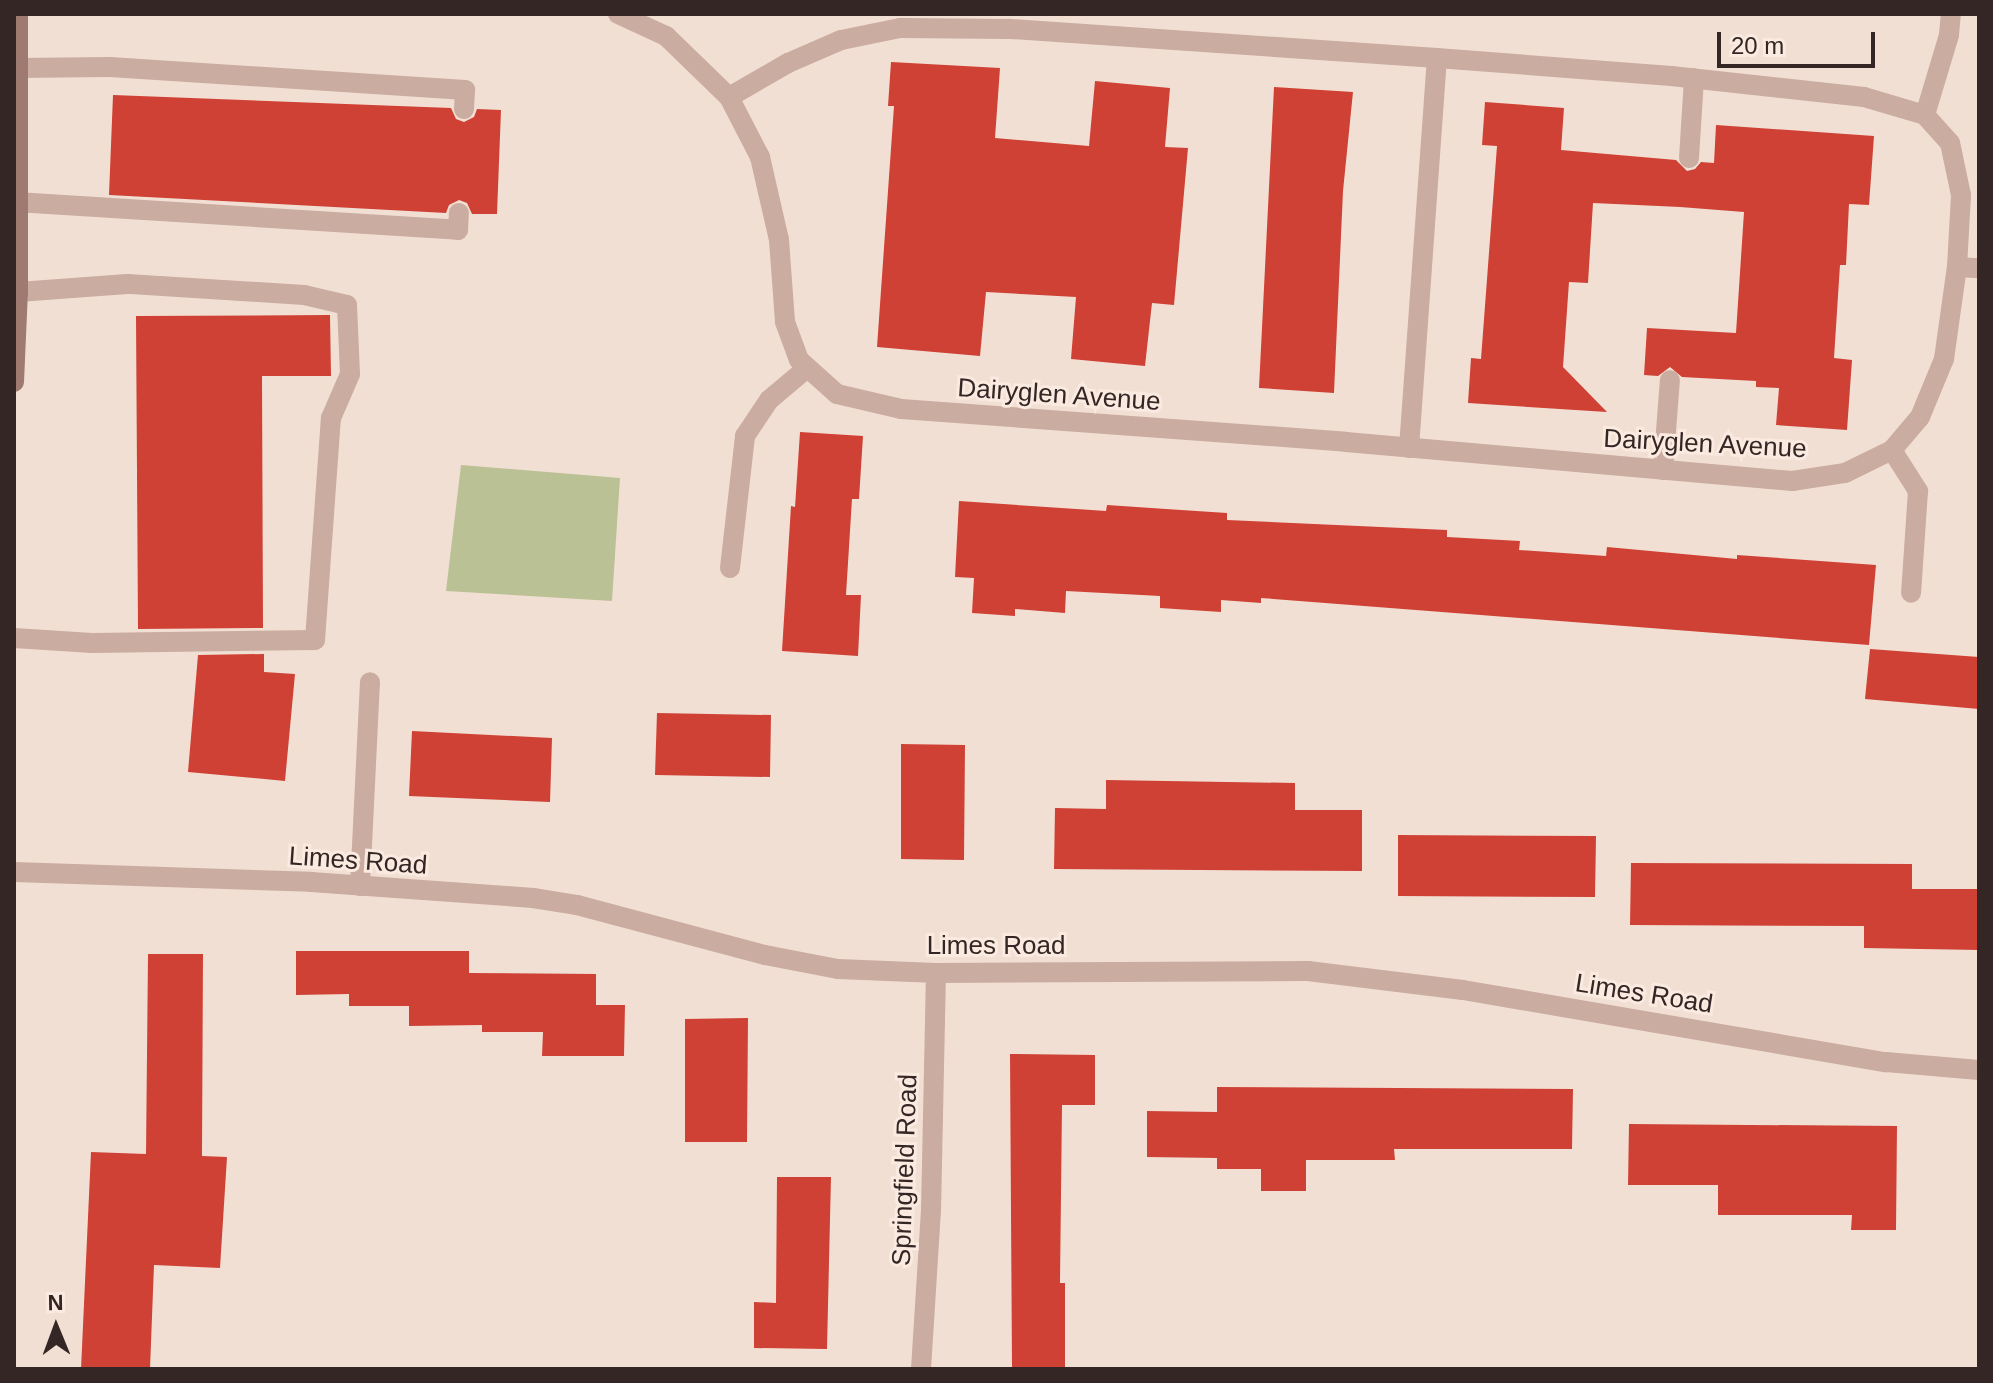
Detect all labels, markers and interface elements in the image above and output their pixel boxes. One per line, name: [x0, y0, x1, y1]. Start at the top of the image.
scale bar: [1721, 16, 1879, 66]
text: 20 m: [1731, 32, 1784, 59]
street label: Dairyglen Avenue: [956, 372, 1162, 418]
street label: Dairyglen Avenue: [1602, 423, 1808, 465]
street label: Limes Road: [288, 841, 428, 881]
street label: Limes Road: [927, 930, 1065, 962]
street label: Limes Road: [1573, 968, 1715, 1020]
street label: Springfield Road: [886, 1073, 924, 1267]
north arrow: [16, 1287, 96, 1367]
text: N: [47, 1290, 64, 1315]

